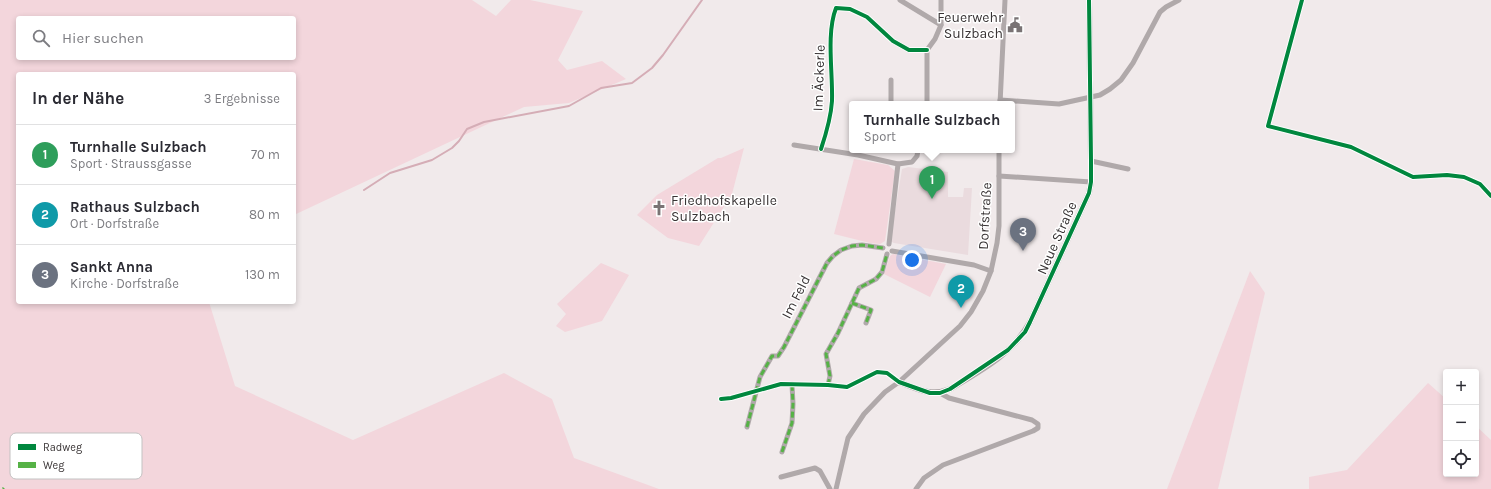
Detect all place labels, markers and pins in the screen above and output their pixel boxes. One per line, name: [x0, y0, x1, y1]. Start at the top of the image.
place label: Feuerwehr Sulzbach: [937, 9, 1004, 42]
public building icon: Feuerwehr Sulzbach: [1006, 16, 1024, 34]
pin: 1: [919, 166, 945, 199]
place label: Friedhofskapelle Sulzbach: [671, 192, 777, 225]
church icon: Friedhofskapelle Sulzbach: [650, 199, 668, 217]
pin: 3: [1010, 218, 1036, 251]
pin: 2: [948, 275, 974, 308]

